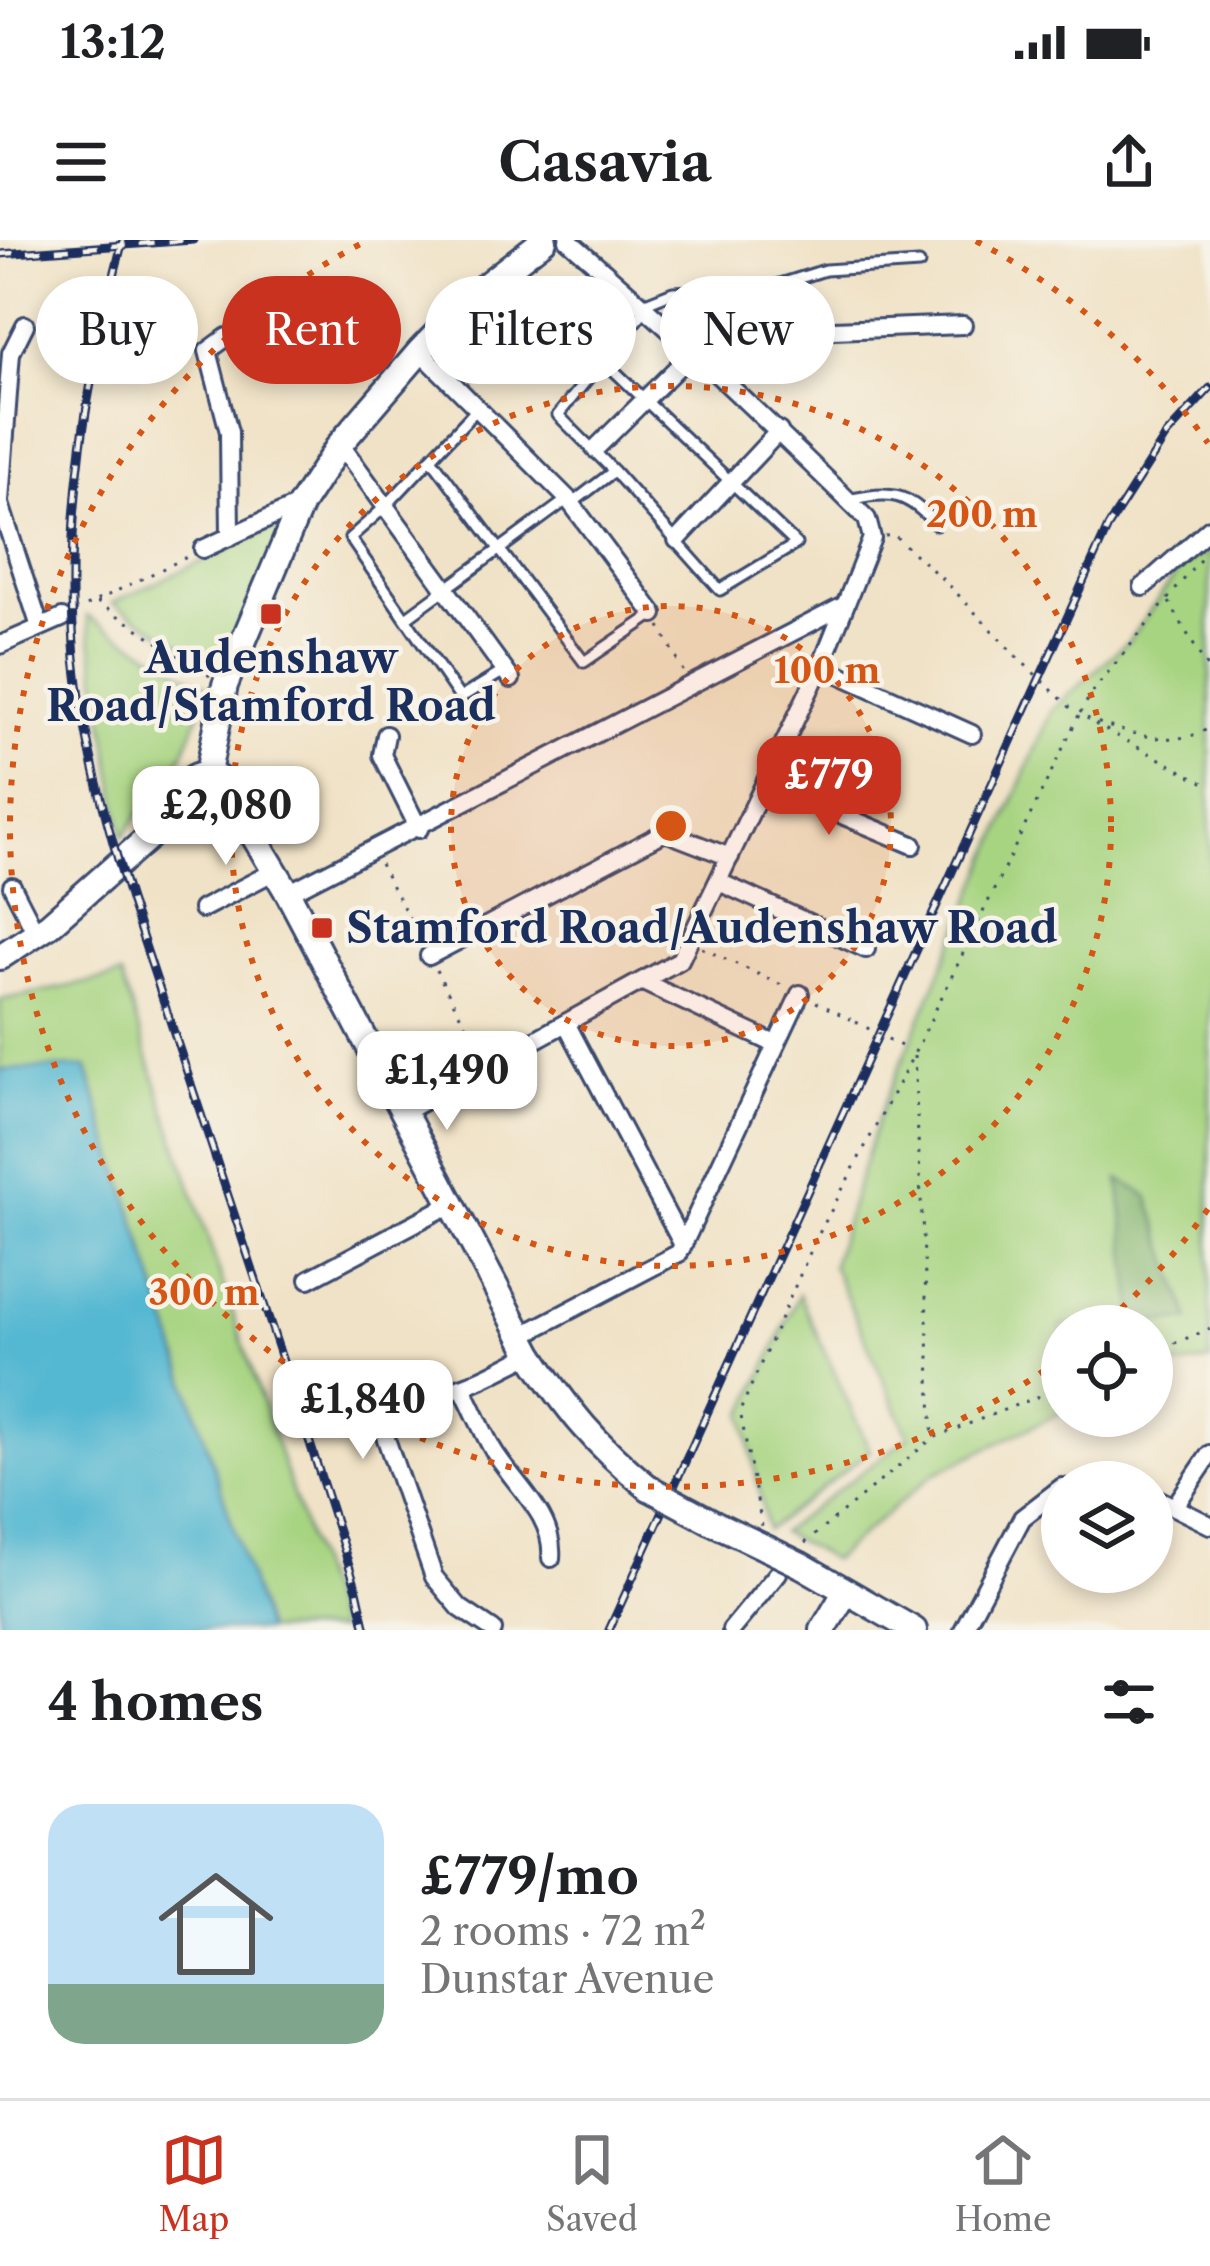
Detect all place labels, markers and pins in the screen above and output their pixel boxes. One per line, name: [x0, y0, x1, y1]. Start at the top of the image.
marker: Audenshaw Road/Stamford Road: [258, 601, 284, 627]
place label: Audenshaw Road/Stamford Road: [46, 632, 496, 732]
pin: £779: [758, 736, 900, 838]
pin: £2,080: [128, 766, 324, 868]
centre of rings: [650, 805, 692, 847]
place label: Stamford Road/Audenshaw Road: [346, 902, 1058, 954]
marker: Stamford Road/Audenshaw Road: [309, 915, 335, 941]
pin: £1,490: [349, 1031, 545, 1133]
pin: £1,840: [265, 1360, 461, 1462]

